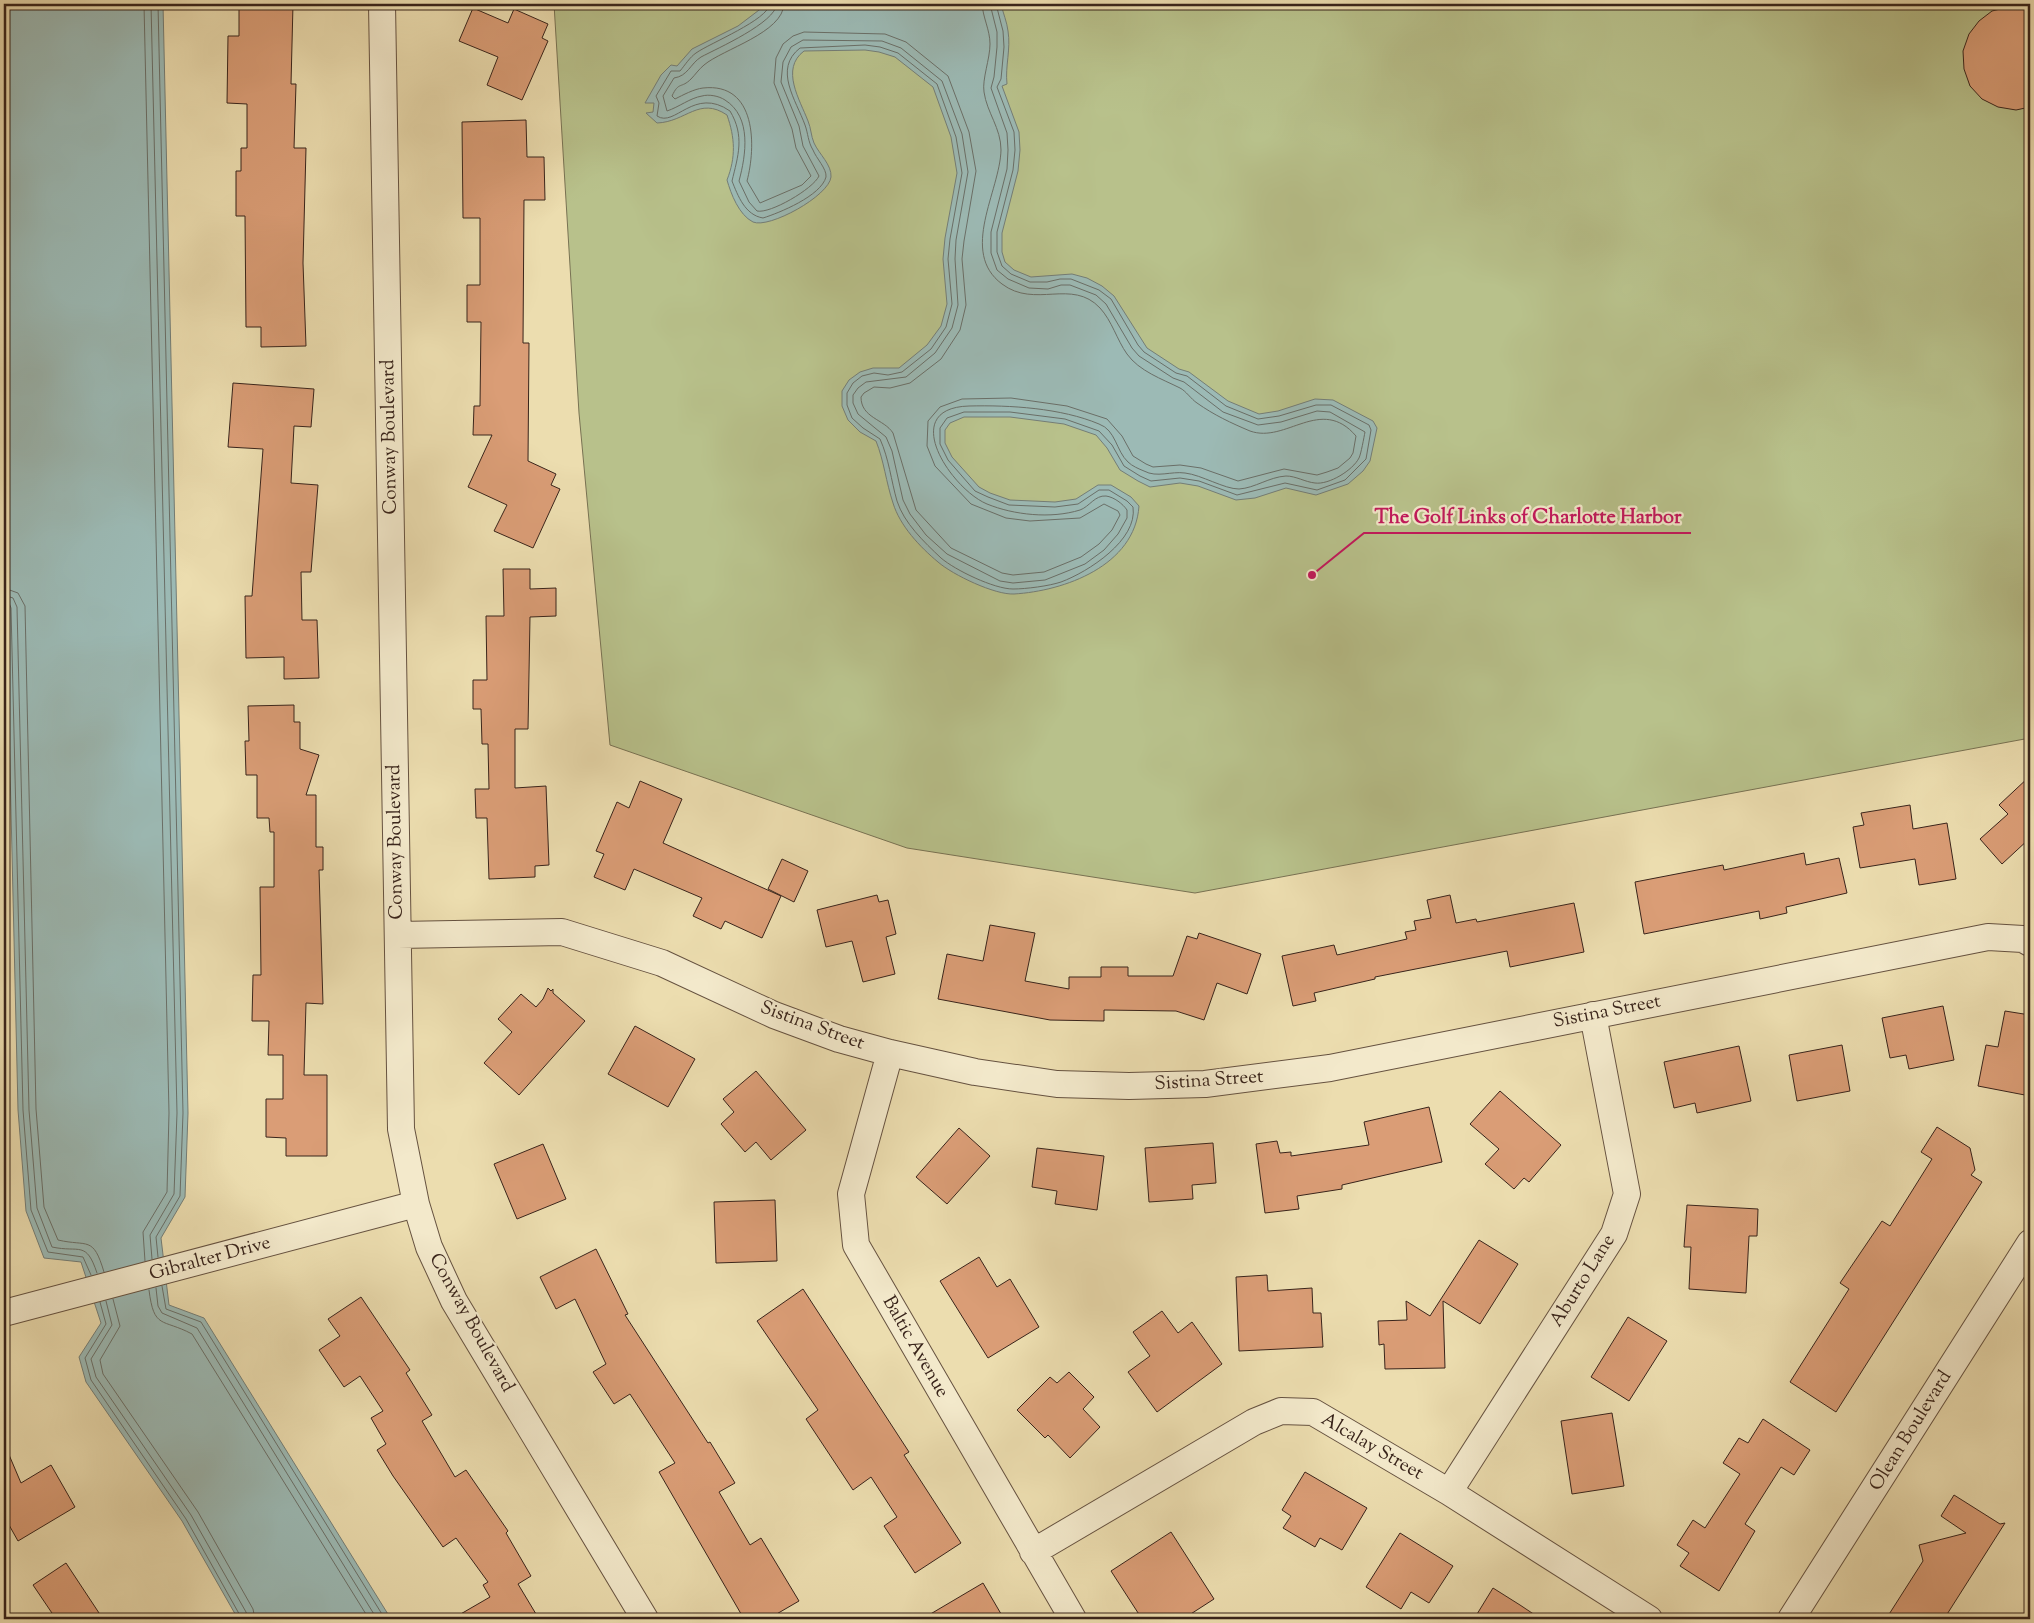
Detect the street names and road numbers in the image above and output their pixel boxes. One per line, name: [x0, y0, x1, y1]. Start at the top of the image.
street label: Conway Boulevard: [375, 359, 405, 515]
street label: Conway Boulevard: [381, 764, 411, 920]
street label: Sistina Street: [1551, 988, 1664, 1036]
street label: Sistina Street: [756, 995, 868, 1058]
street label: Sistina Street: [1154, 1064, 1265, 1098]
street label: Aburto Lane: [1544, 1229, 1622, 1333]
street label: Gibralter Drive: [146, 1230, 274, 1288]
street label: Conway Boulevard: [422, 1249, 521, 1398]
street label: Baltic Avenue: [875, 1291, 955, 1403]
street label: Olean Boulevard: [1863, 1365, 1959, 1496]
street label: Alcalay Street: [1316, 1407, 1429, 1488]

